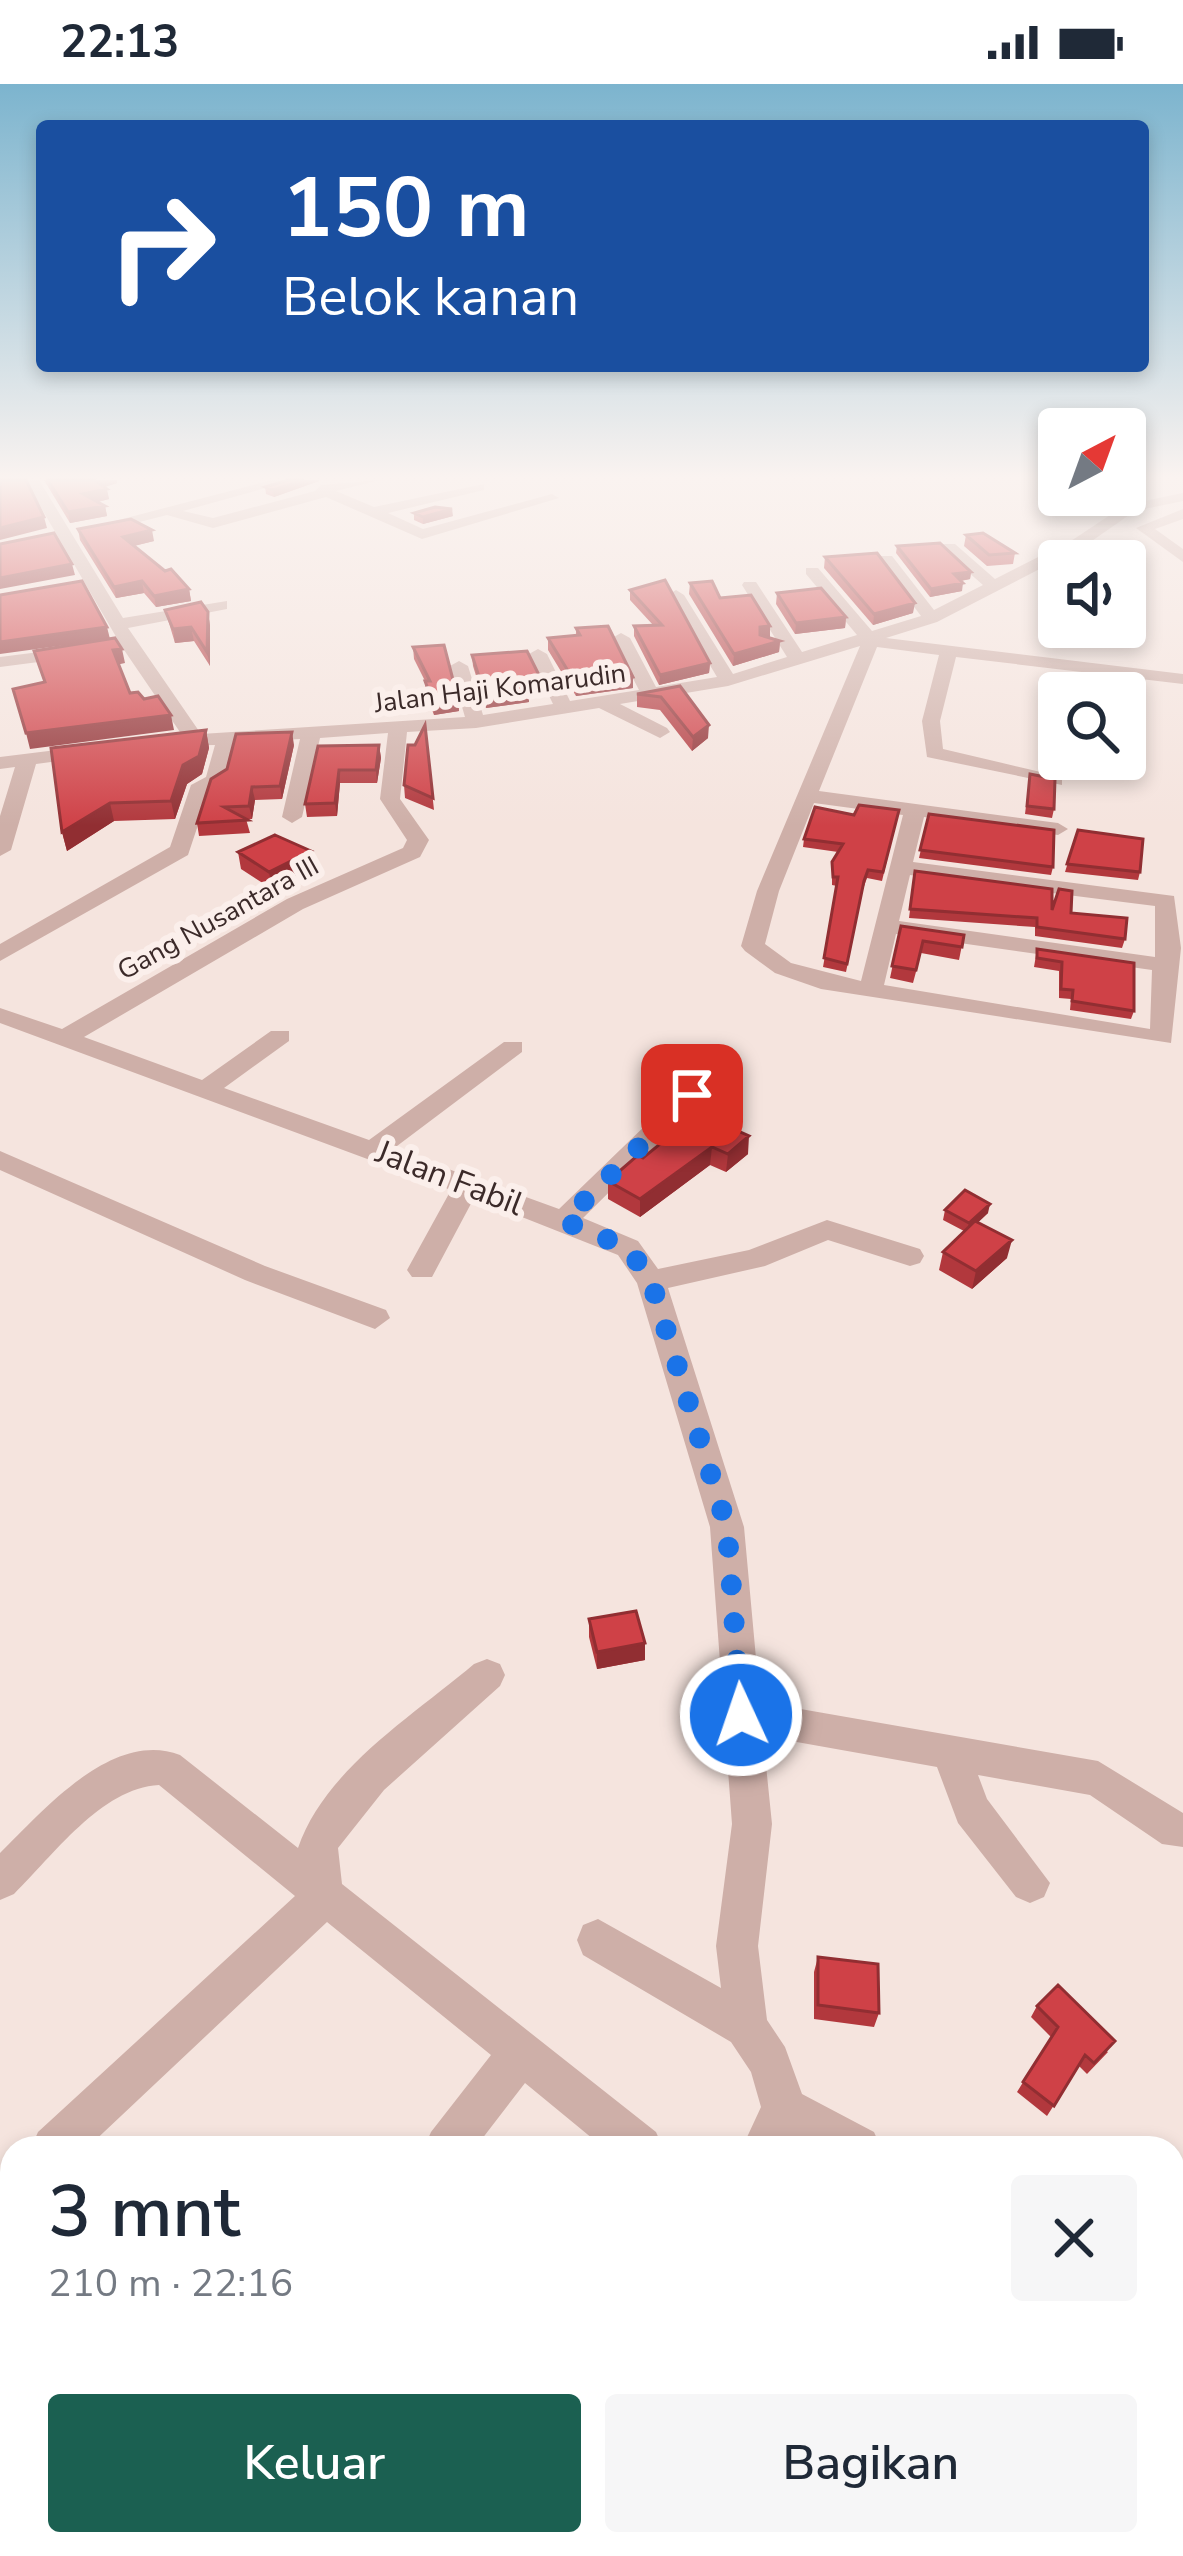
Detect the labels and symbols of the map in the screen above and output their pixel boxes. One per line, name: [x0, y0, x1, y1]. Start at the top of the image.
north arrow: [1038, 408, 1146, 516]
street label: Jalan Haji Komarudin: [371, 655, 628, 722]
street label: Gang Nusantara III: [111, 848, 326, 989]
pin: [641, 1044, 743, 1146]
street label: Jalan Fabil: [368, 1129, 530, 1227]
position arrow: [678, 1652, 804, 1778]

